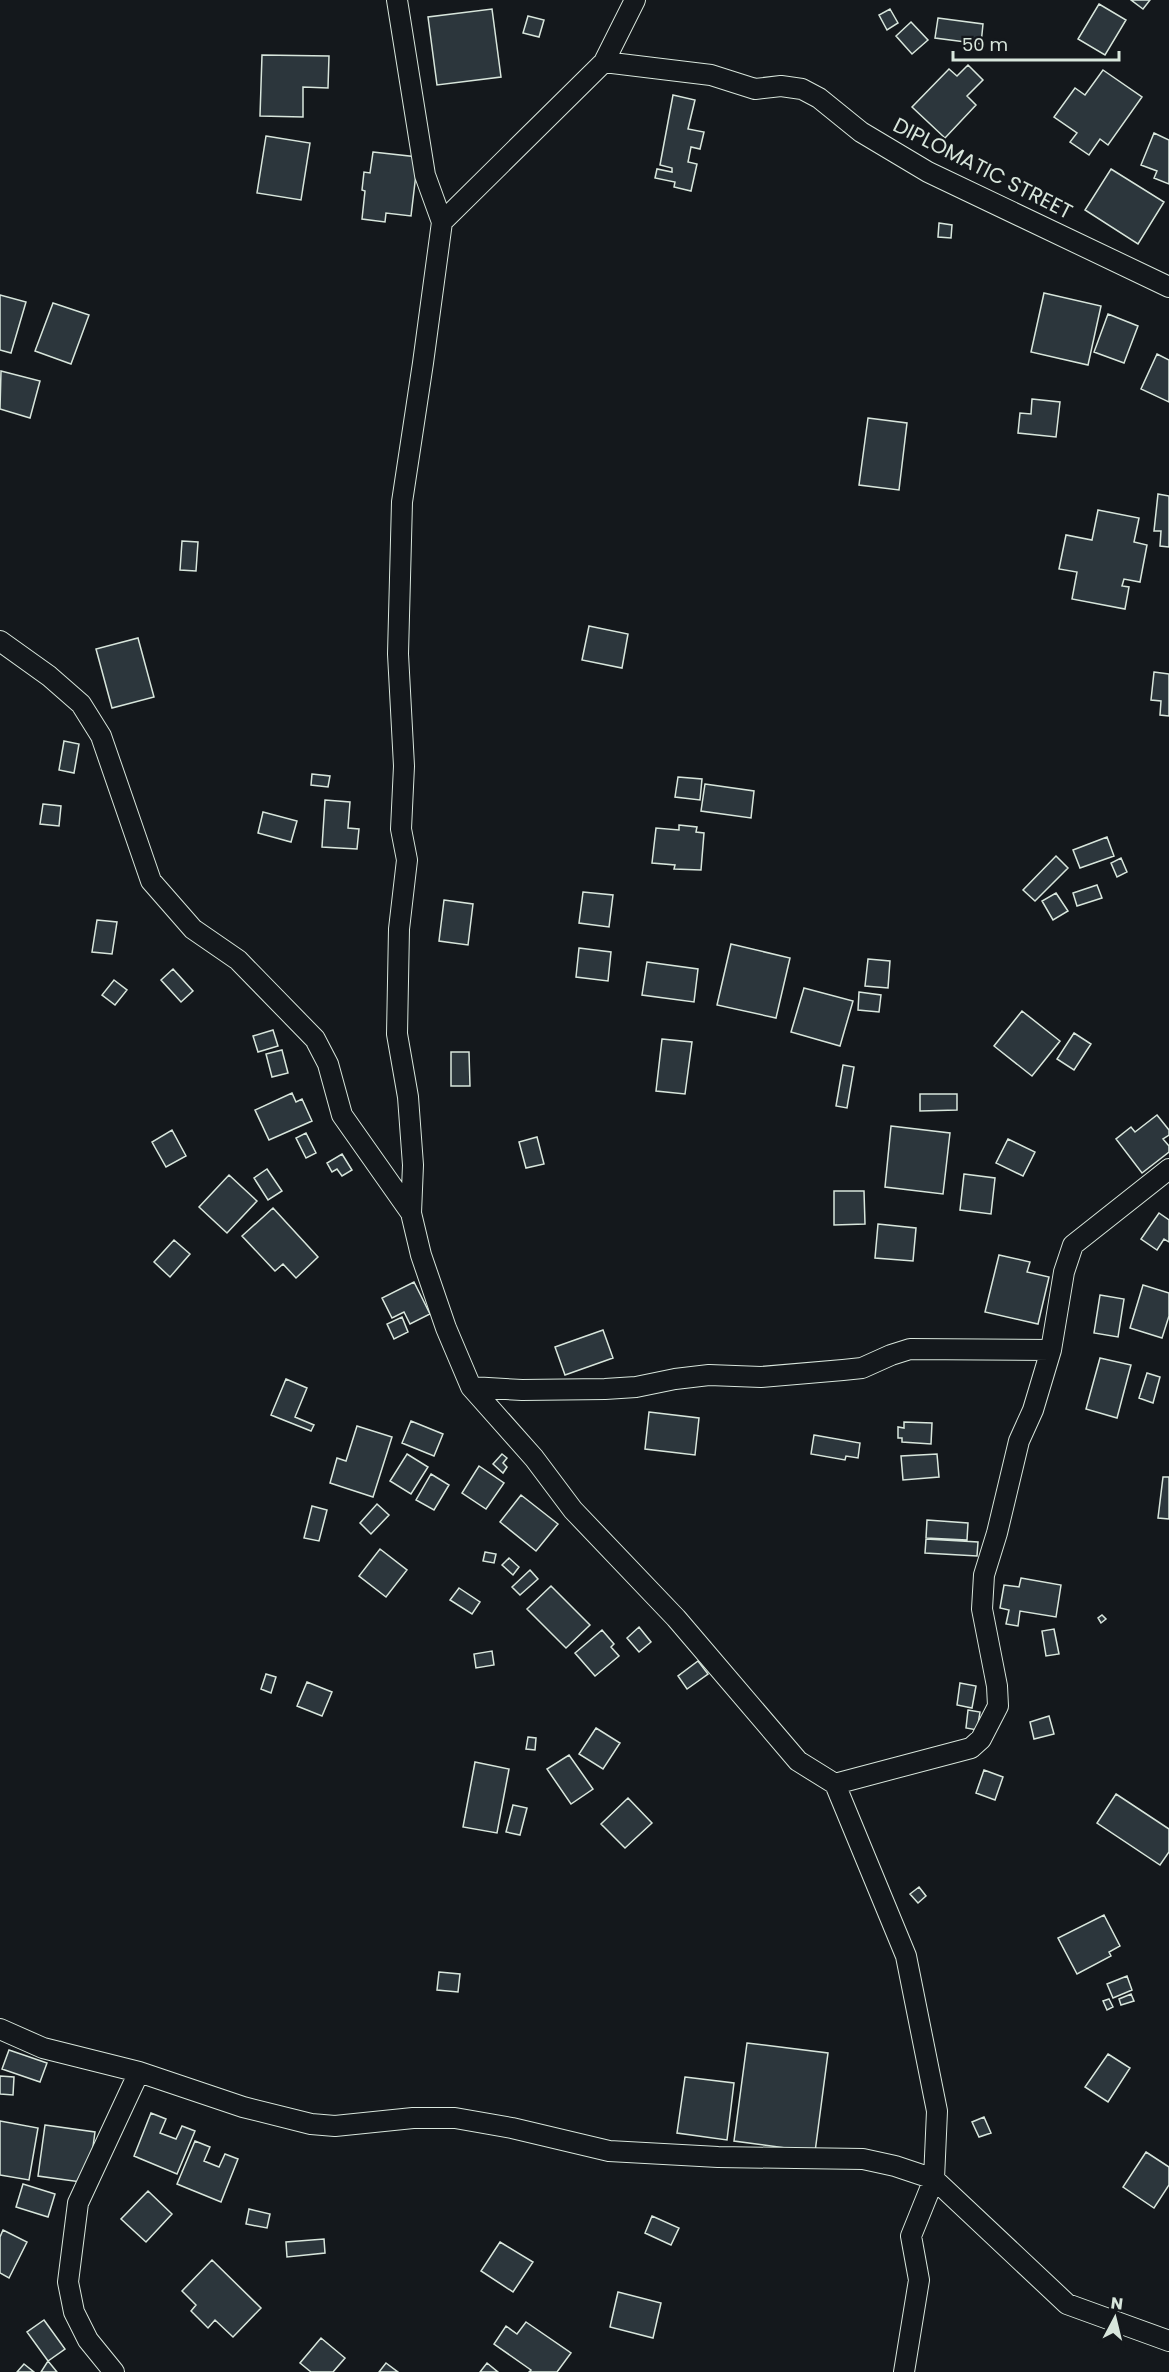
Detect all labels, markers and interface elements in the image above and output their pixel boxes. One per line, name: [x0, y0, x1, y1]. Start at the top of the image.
scale bar: [953, 24, 1120, 62]
text: 50 m: [962, 32, 1008, 57]
street label: DIPLOMATIC STREET: [888, 110, 1078, 226]
north arrow: [1085, 2288, 1145, 2348]
text: N: [1109, 2291, 1124, 2316]

